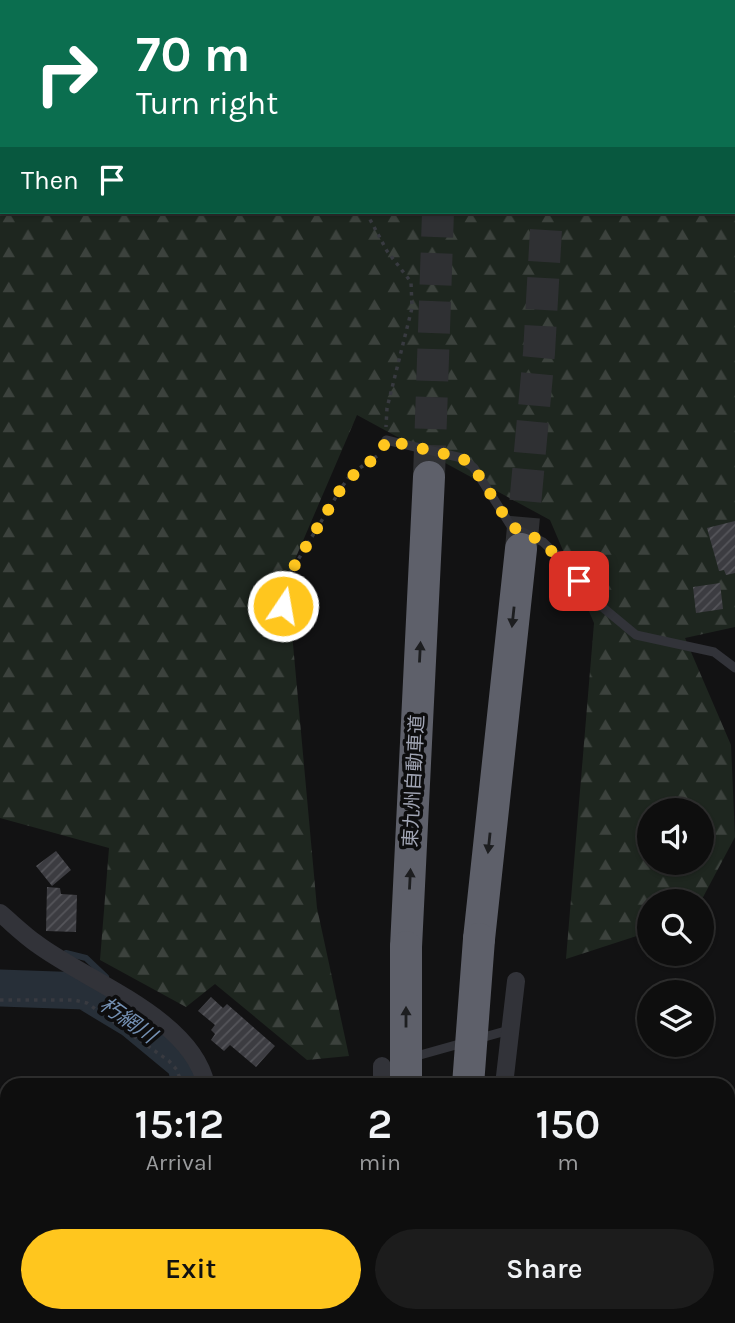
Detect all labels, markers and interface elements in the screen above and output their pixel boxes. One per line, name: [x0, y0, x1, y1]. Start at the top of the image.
text: 70 m: [136, 26, 250, 83]
icon: right: [21, 28, 112, 119]
text: Turn right: [136, 85, 278, 122]
icon: arrive: [93, 161, 131, 199]
text: Then: [21, 165, 79, 196]
pin: [549, 551, 609, 611]
icon: arrive: [560, 562, 598, 600]
position arrow: [246, 569, 320, 643]
one-way arrow: [508, 606, 519, 628]
one-way arrow: [415, 641, 426, 663]
street label: 東九州自動車道: [400, 714, 428, 848]
map controls: [637, 798, 714, 1057]
button: sound: [637, 798, 714, 875]
one-way arrow: [483, 833, 494, 855]
one-way arrow: [404, 868, 415, 890]
button: search: [637, 889, 714, 966]
button: layers: [637, 980, 714, 1057]
water label: 朽網川: [95, 992, 162, 1049]
one-way arrow: [400, 1006, 412, 1028]
text: 15:12: [135, 1099, 224, 1149]
text: 2: [367, 1099, 392, 1149]
text: 150: [535, 1099, 600, 1149]
text: Arrival: [146, 1149, 213, 1176]
text: min: [359, 1149, 401, 1176]
text: m: [557, 1149, 579, 1176]
button: Exit: [21, 1229, 361, 1309]
button: Share: [375, 1229, 714, 1309]

